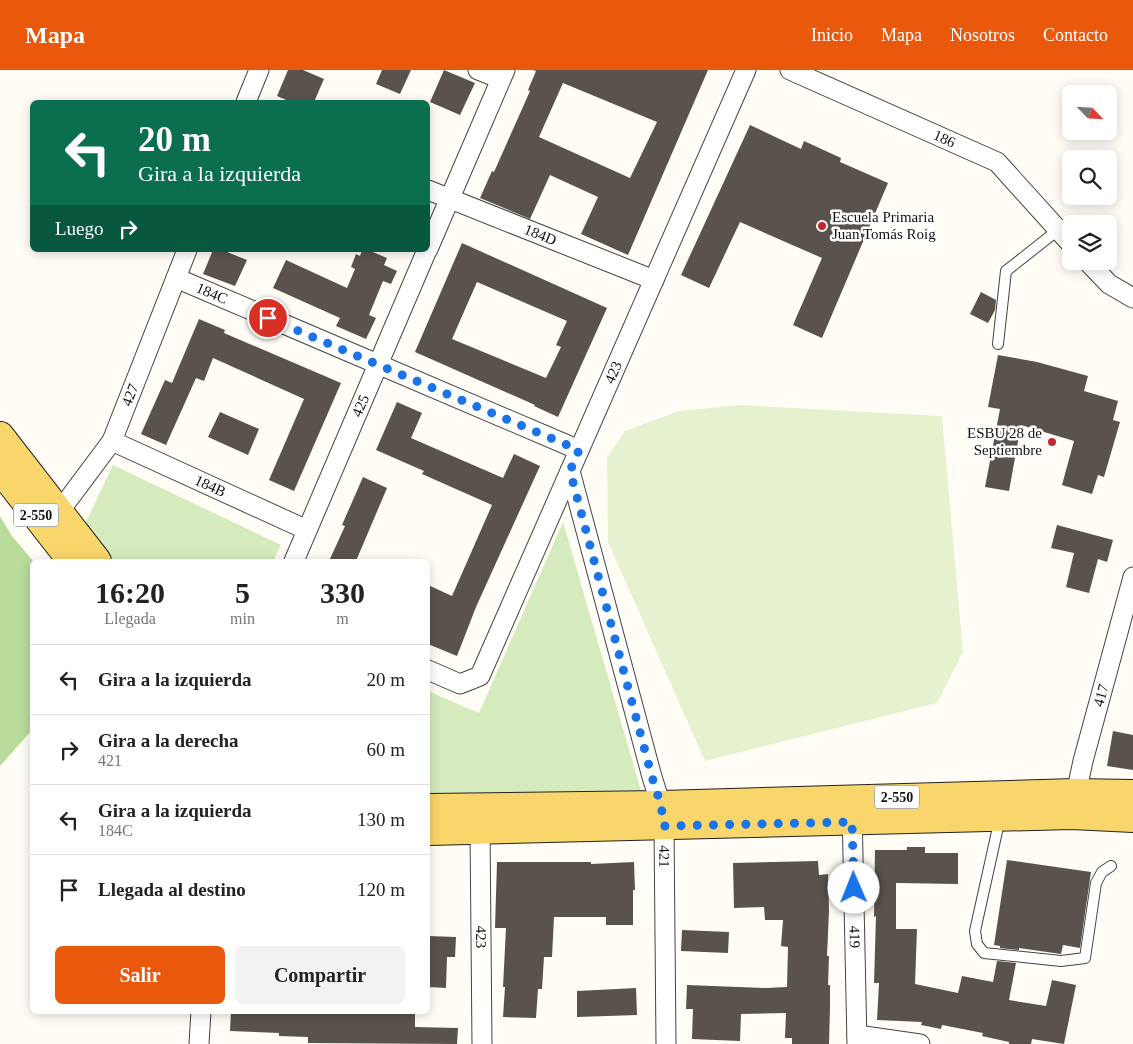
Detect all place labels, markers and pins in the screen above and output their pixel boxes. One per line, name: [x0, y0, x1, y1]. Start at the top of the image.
place label: Escuela Primaria Juan Tomás Roig: [832, 209, 936, 242]
marker: Escuela Primaria Juan Tomás Roig: [816, 220, 828, 232]
pin: [247, 297, 289, 339]
place label: ESBU 28 de Septiembre: [967, 425, 1042, 458]
marker: ESBU 28 de Septiembre: [1046, 436, 1058, 448]

